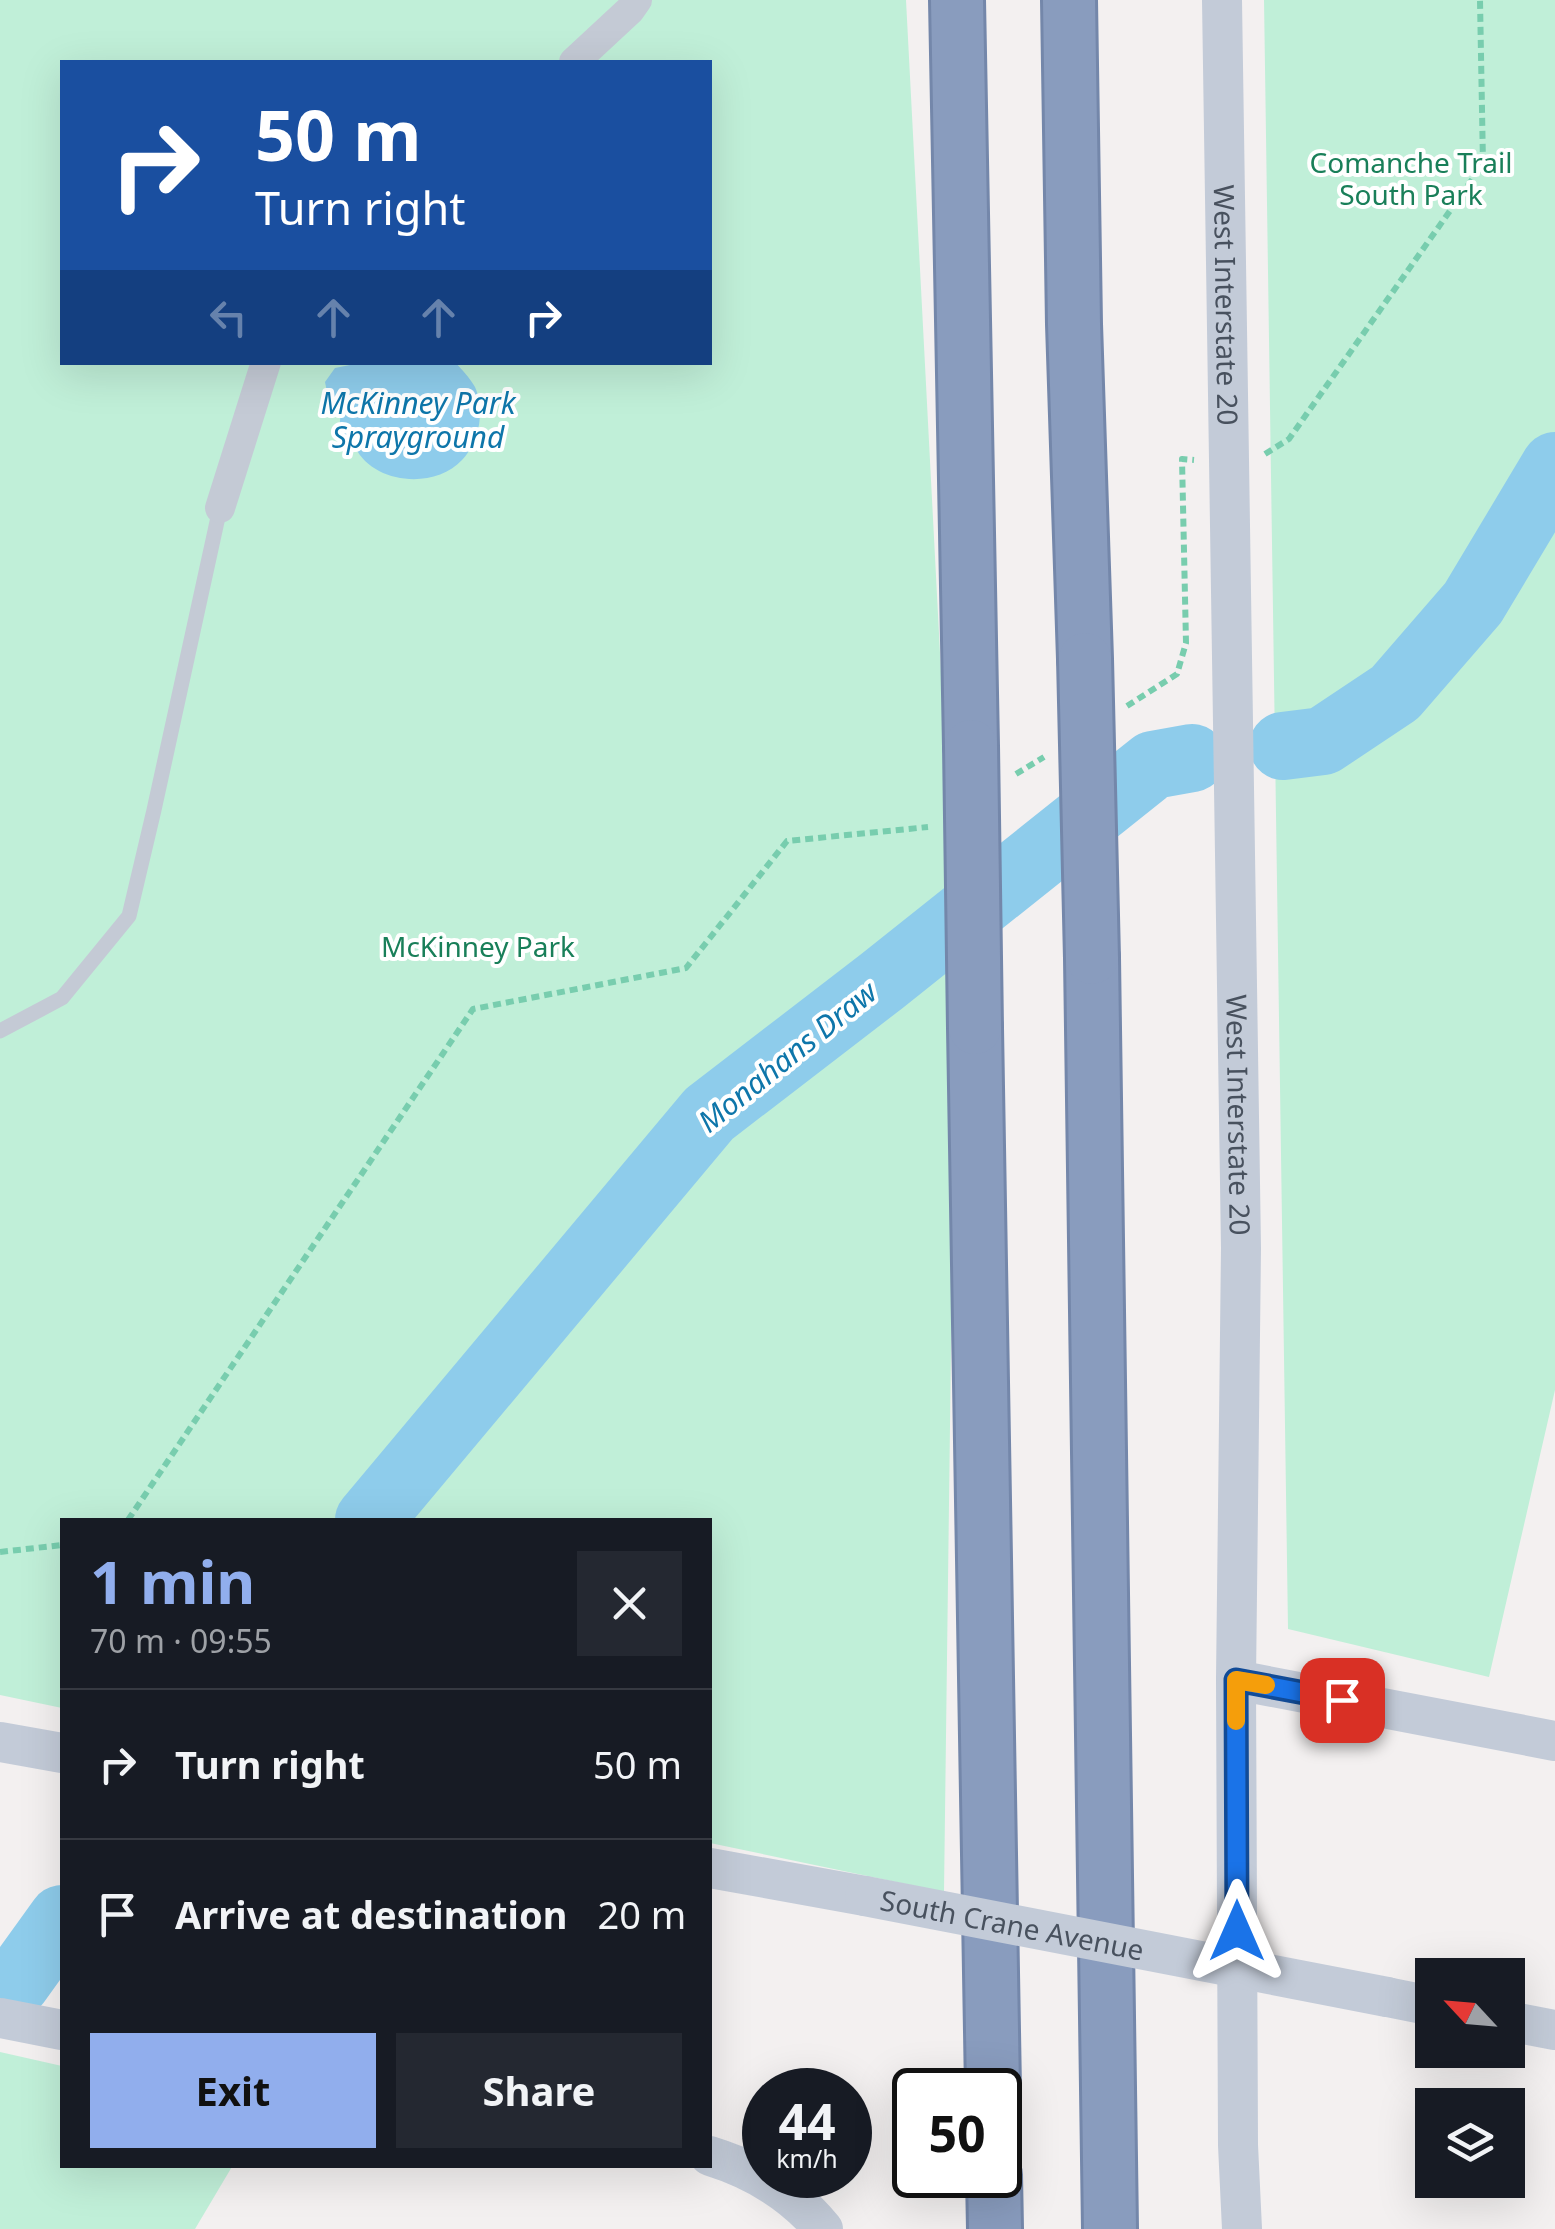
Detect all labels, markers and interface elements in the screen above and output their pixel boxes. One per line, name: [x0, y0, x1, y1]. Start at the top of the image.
text: 50 m: [255, 86, 422, 182]
icon: right: [90, 100, 220, 230]
park label: Comanche Trail South Park: [1310, 143, 1512, 213]
text: Turn right: [255, 177, 466, 238]
street label: West Interstate 20: [1206, 184, 1247, 426]
icon: left: [201, 290, 256, 345]
icon: ahead: [306, 290, 361, 345]
icon: ahead: [411, 290, 466, 345]
icon: right: [516, 290, 571, 345]
water label: McKinney Park Sprayground: [320, 382, 517, 457]
park label: McKinney Park: [381, 927, 575, 965]
water label: Monahans Draw: [689, 970, 886, 1141]
street label: West Interstate 20: [1218, 994, 1260, 1236]
text: 1 min: [90, 1540, 255, 1622]
button: close: [577, 1551, 682, 1656]
text: 70 m · 09:55: [90, 1619, 272, 1662]
pin: [1300, 1658, 1385, 1743]
icon: arrive: [1315, 1673, 1370, 1728]
icon: right: [90, 1737, 145, 1792]
text: Turn right: [175, 1738, 365, 1790]
text: 50 m: [593, 1738, 682, 1790]
position arrow: [1185, 1879, 1289, 1983]
street label: South Crane Avenue: [877, 1880, 1147, 1969]
icon: arrive: [90, 1887, 145, 1942]
text: Arrive at destination: [175, 1888, 567, 1940]
text: 20 m: [597, 1888, 686, 1940]
north arrow: [1415, 1958, 1525, 2068]
map controls: [1415, 1958, 1525, 2198]
button: Exit: [90, 2033, 376, 2148]
button: Share: [396, 2033, 682, 2148]
speed limit sign: 50: [892, 2068, 1022, 2198]
text: 44: [778, 2087, 836, 2155]
button: layers: [1415, 2088, 1525, 2198]
text: km/h: [776, 2141, 838, 2175]

